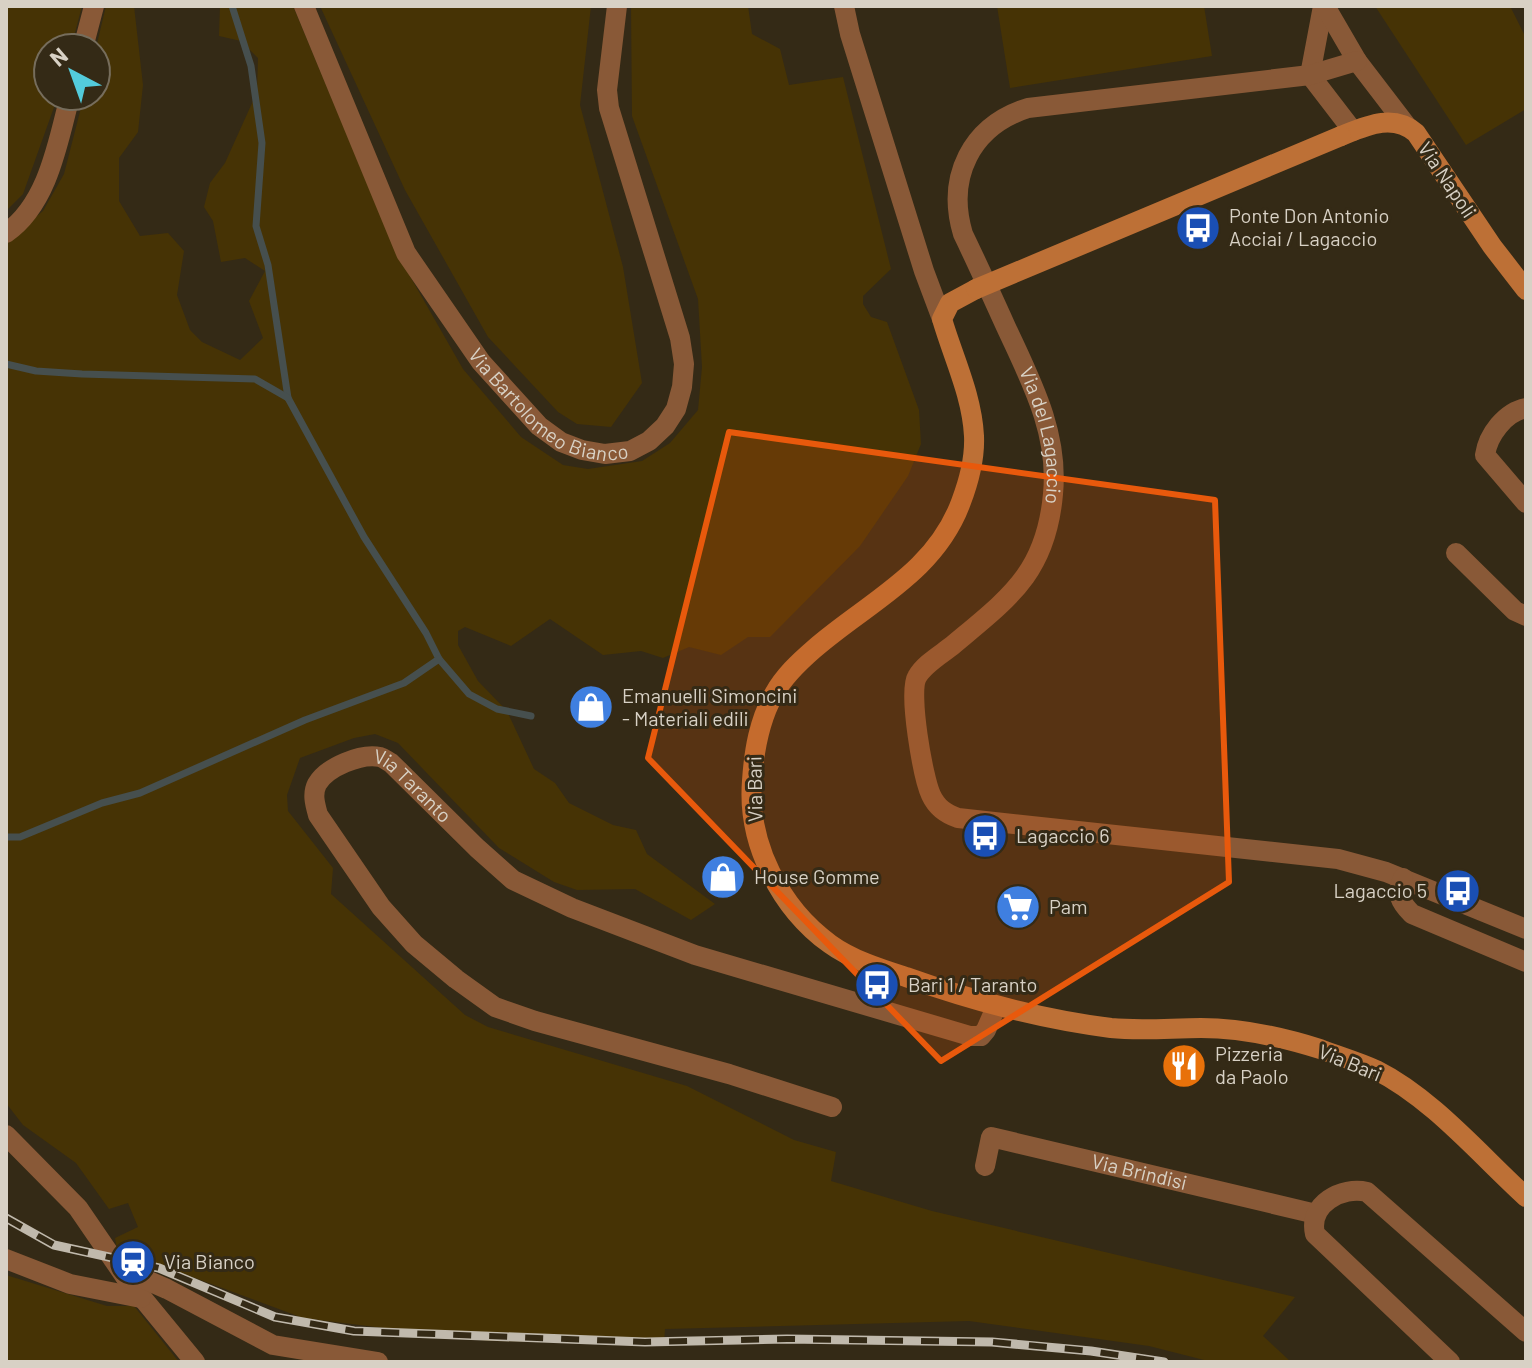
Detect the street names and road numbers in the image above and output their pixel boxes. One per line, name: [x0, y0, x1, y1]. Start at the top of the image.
street label: Via Napoli: [1414, 137, 1482, 222]
street label: Via Bartolomeo Bianco: [464, 343, 629, 465]
street label: Via del Lagaccio: [1015, 363, 1067, 506]
street label: Via Taranto: [372, 743, 457, 827]
street label: Via Bari: [741, 756, 767, 822]
street label: Via Bari: [1315, 1039, 1386, 1086]
street label: Via Brindisi: [1089, 1148, 1190, 1194]

